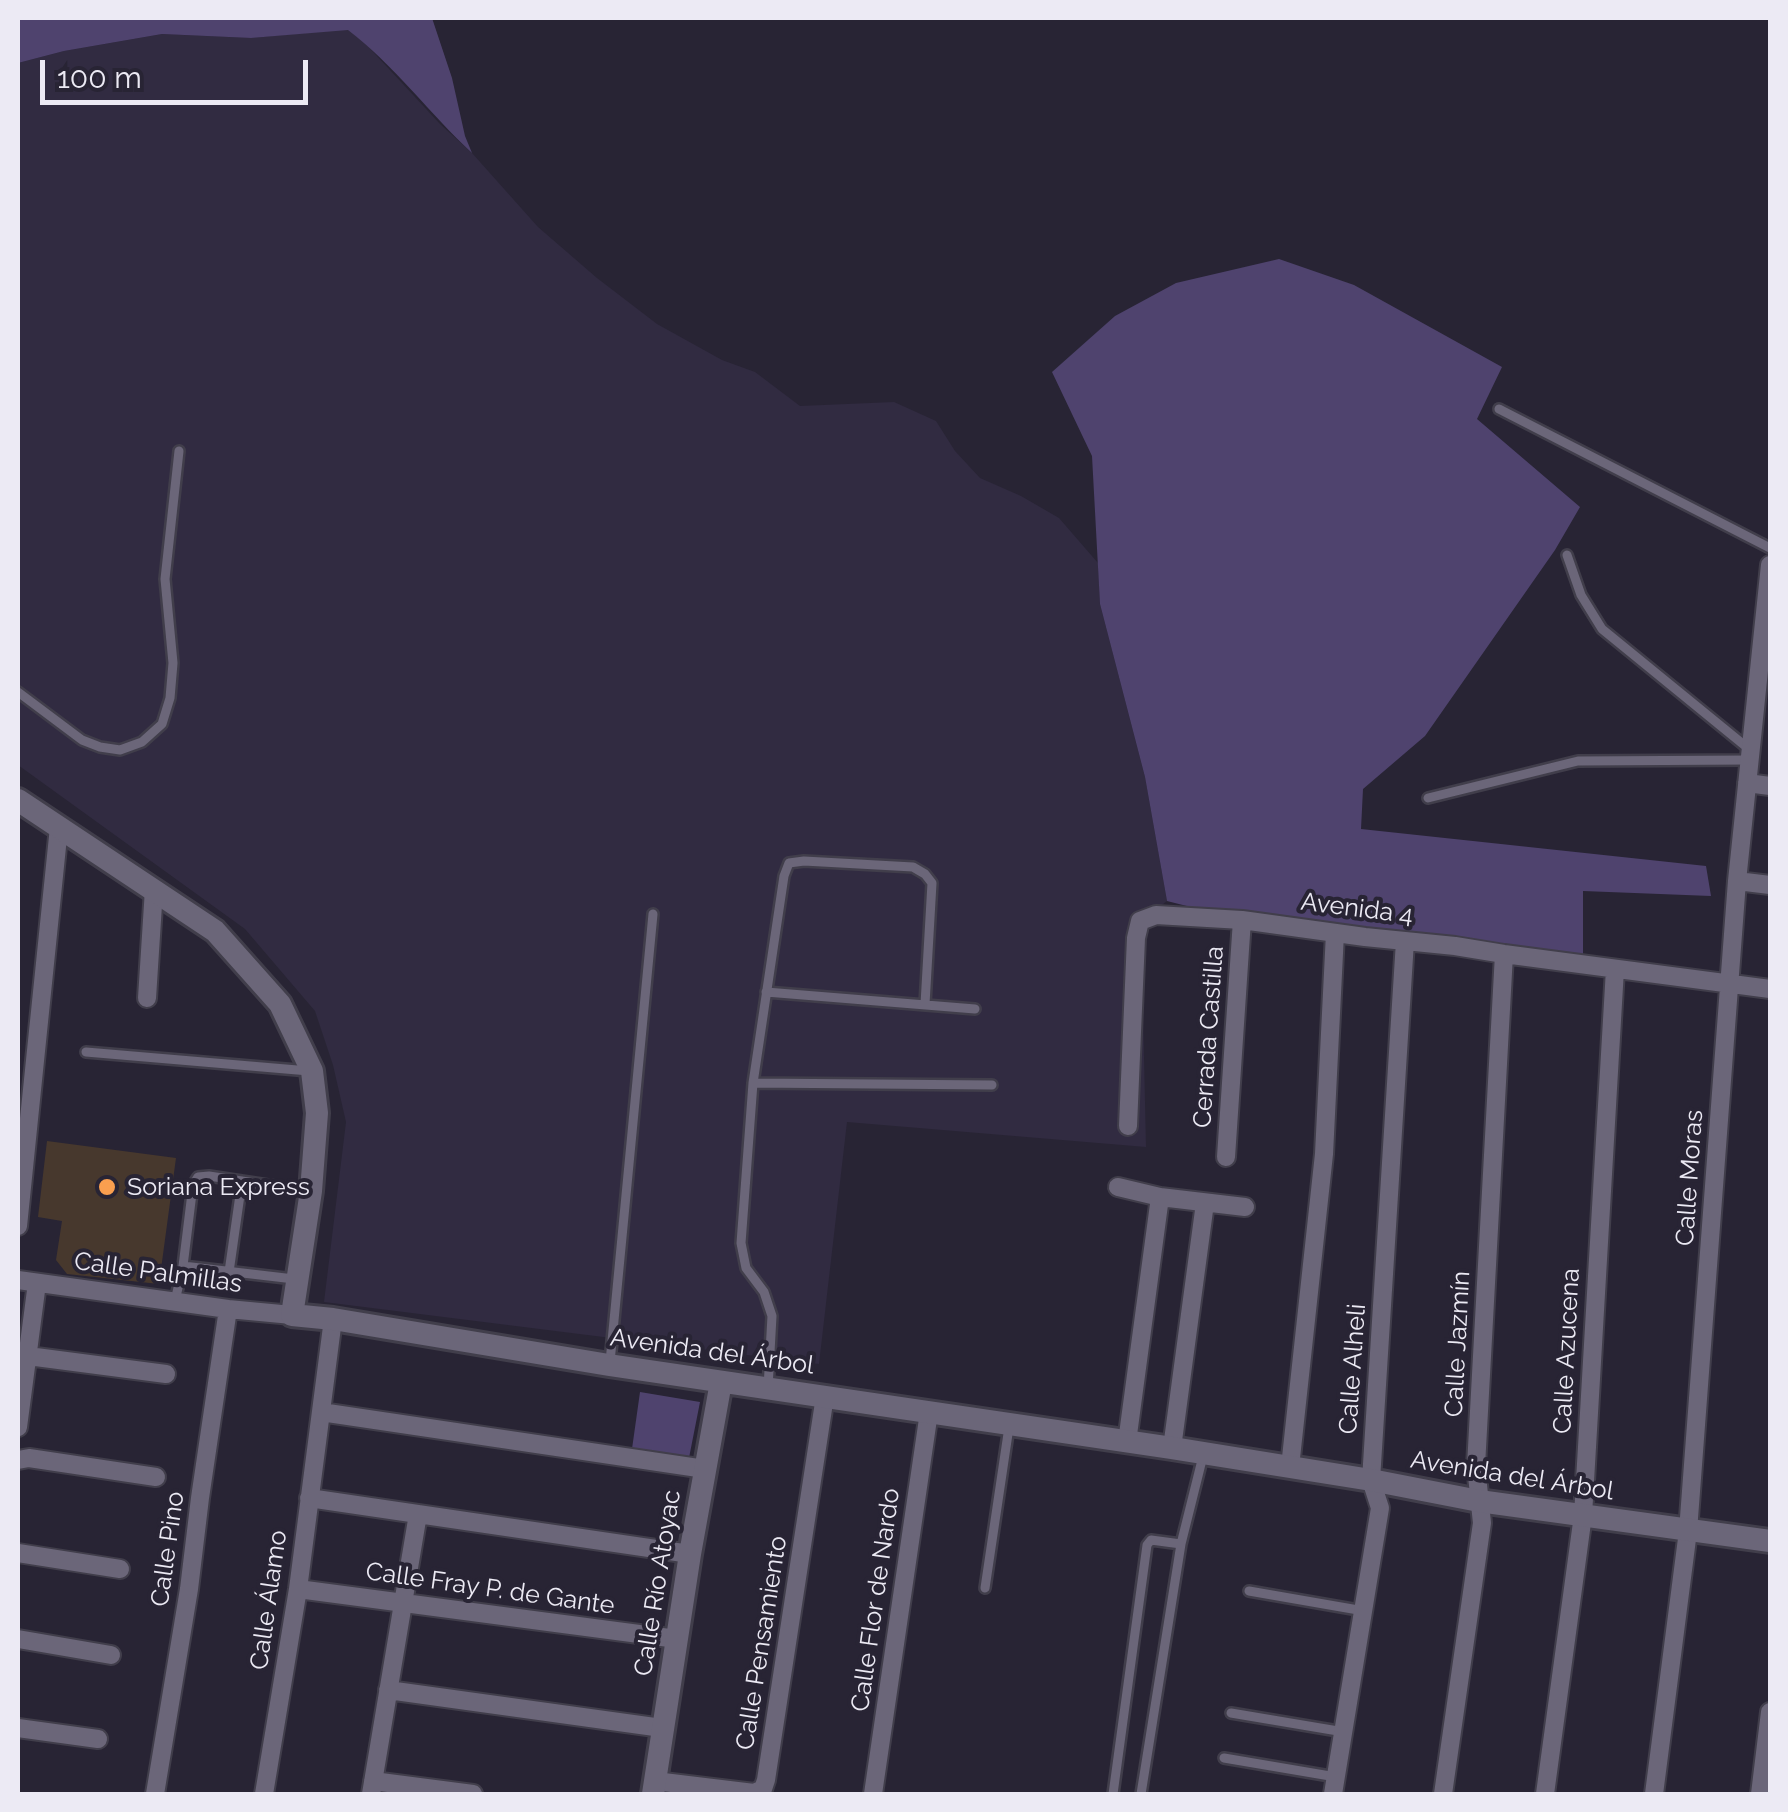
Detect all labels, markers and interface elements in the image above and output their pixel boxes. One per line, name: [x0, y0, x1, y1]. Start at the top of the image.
scale bar: [45, 40, 312, 102]
text: 100 m: [57, 60, 142, 95]
street label: Avenida 4: [1299, 887, 1415, 931]
street label: Cerrada Castilla: [1188, 945, 1230, 1129]
street label: Calle Moras: [1670, 1109, 1710, 1247]
place label: Soriana Express: [127, 1172, 310, 1202]
marker: Soriana Express: [96, 1176, 118, 1198]
street label: Calle Palmillas: [72, 1246, 244, 1300]
street label: Calle Azucena: [1548, 1267, 1586, 1435]
street label: Calle Jazmín: [1439, 1270, 1477, 1418]
street label: Calle Alheli: [1333, 1303, 1373, 1435]
street label: Avenida del Árbol: [608, 1323, 816, 1381]
street label: Avenida del Árbol: [1408, 1445, 1616, 1507]
street label: Calle Flor de Nardo: [845, 1486, 907, 1714]
street label: Calle Río Atoyac: [628, 1488, 688, 1678]
street label: Calle Pino: [145, 1490, 191, 1608]
street label: Calle Álamo: [244, 1528, 294, 1672]
street label: Calle Pensamiento: [730, 1534, 794, 1752]
street label: Calle Fray P. de Gante: [364, 1557, 616, 1621]

